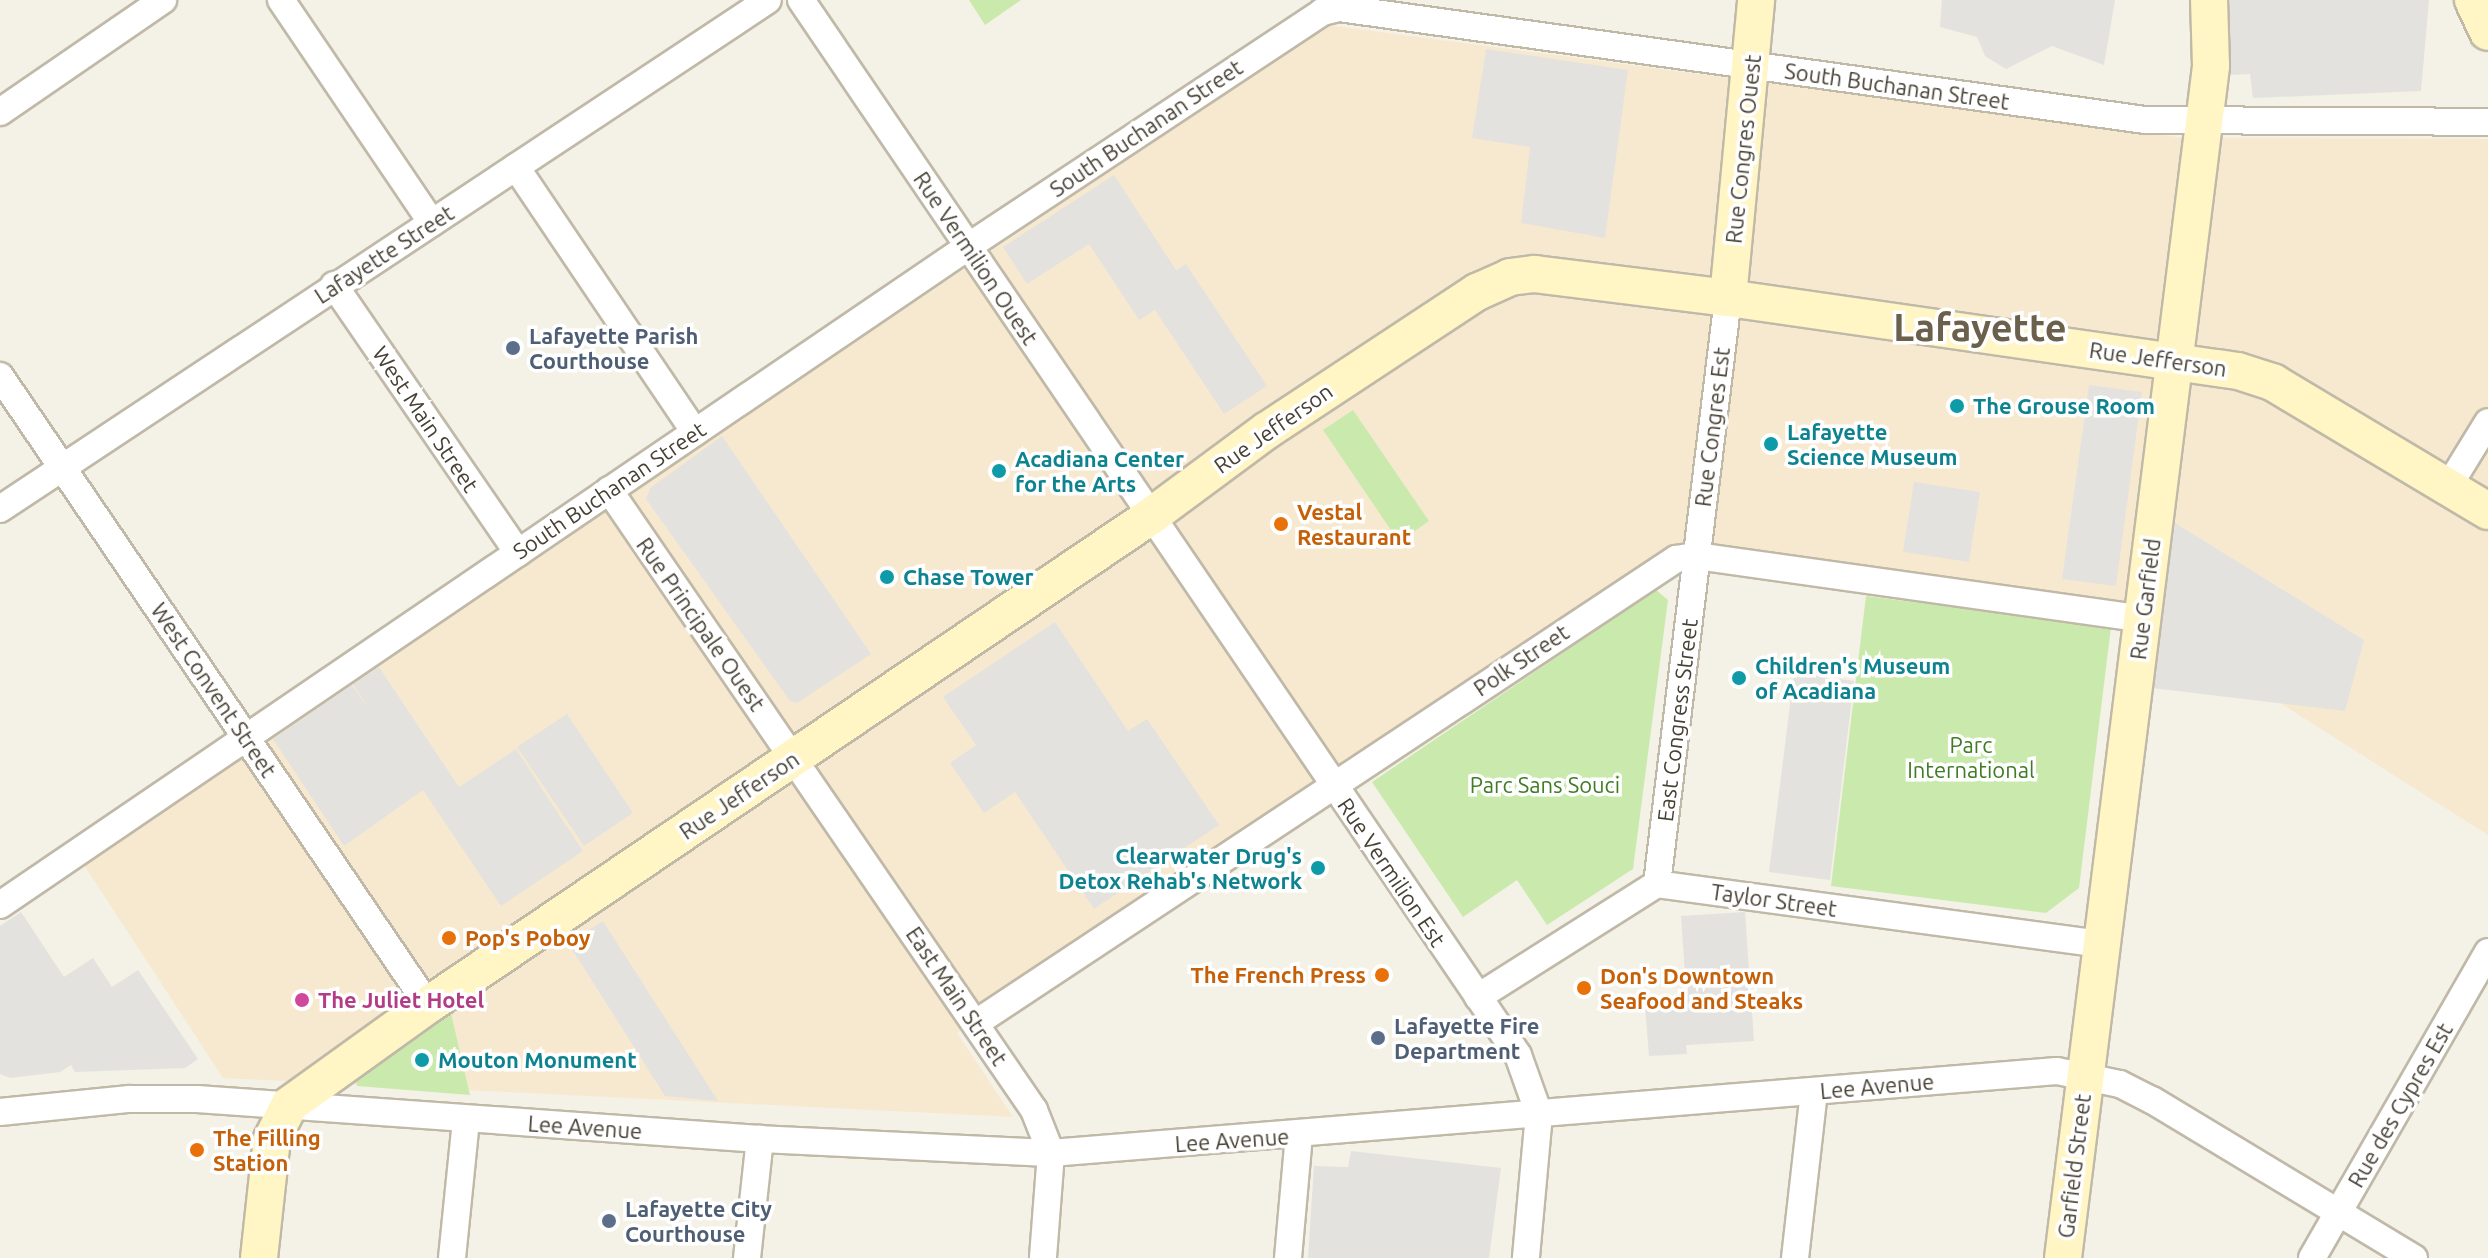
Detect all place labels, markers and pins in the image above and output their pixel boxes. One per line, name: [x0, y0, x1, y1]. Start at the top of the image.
place label: Lafayette Parish Courthouse: [529, 322, 698, 374]
marker: Lafayette Parish Courthouse: [504, 339, 522, 357]
place label: The Grouse Room: [1973, 393, 2155, 419]
marker: The Grouse Room: [1948, 397, 1966, 415]
place label: Lafayette Science Museum: [1787, 418, 1958, 470]
marker: Lafayette Science Museum: [1762, 435, 1780, 453]
place label: Acadiana Center for the Arts: [1015, 445, 1184, 496]
marker: Acadiana Center for the Arts: [990, 462, 1008, 480]
place label: Vestal Restaurant: [1297, 498, 1411, 550]
marker: Vestal Restaurant: [1272, 515, 1290, 533]
place label: Chase Tower: [903, 564, 1034, 590]
marker: Chase Tower: [878, 568, 896, 586]
place label: Children's Museum of Acadiana: [1755, 652, 1950, 704]
marker: Children's Museum of Acadiana: [1730, 669, 1748, 687]
place label: Clearwater Drug's Detox Rehab's Network: [1059, 842, 1302, 894]
marker: Clearwater Drug's Detox Rehab's Network: [1309, 859, 1327, 877]
place label: Pop's Poboy: [465, 925, 590, 951]
marker: Pop's Poboy: [440, 929, 458, 947]
place label: The French Press: [1191, 962, 1366, 988]
place label: Don's Downtown Seafood and Steaks: [1600, 962, 1803, 1014]
marker: The French Press: [1373, 966, 1391, 984]
marker: Don's Downtown Seafood and Steaks: [1575, 979, 1593, 997]
place label: The Juliet Hotel: [318, 987, 484, 1013]
marker: The Juliet Hotel: [293, 991, 311, 1009]
place label: Lafayette Fire Department: [1394, 1012, 1540, 1064]
marker: Lafayette Fire Department: [1369, 1029, 1387, 1047]
place label: Mouton Monument: [438, 1047, 637, 1073]
marker: Mouton Monument: [413, 1051, 431, 1069]
place label: The Filling Station: [213, 1124, 321, 1176]
marker: The Filling Station: [188, 1141, 206, 1159]
place label: Lafayette City Courthouse: [625, 1195, 772, 1246]
marker: Lafayette City Courthouse: [600, 1212, 618, 1230]

